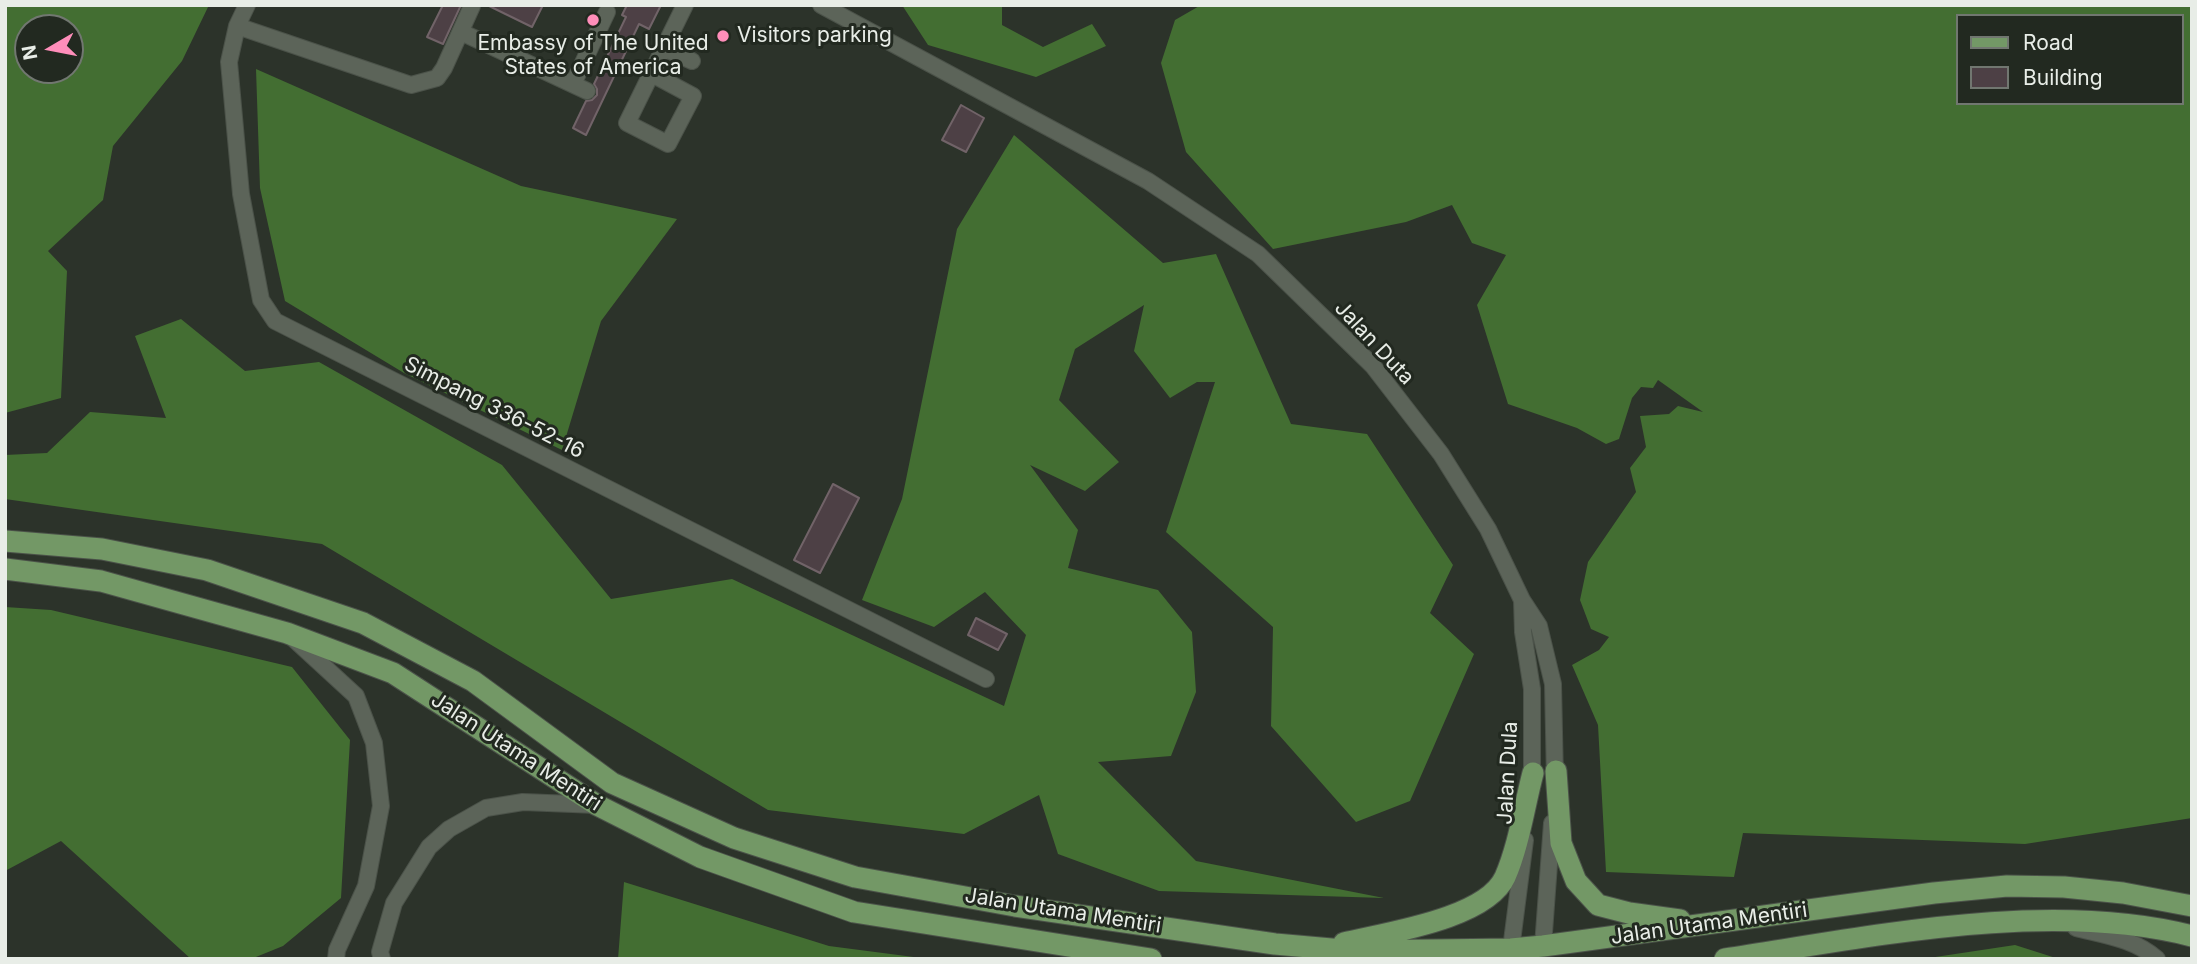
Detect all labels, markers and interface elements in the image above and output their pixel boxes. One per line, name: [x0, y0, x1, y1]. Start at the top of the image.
marker: Embassy of The United States of America: [585, 12, 601, 28]
north arrow: [14, 14, 84, 84]
legend: [1955, 14, 2183, 105]
place label: Visitors parking: [737, 23, 892, 49]
marker: Visitors parking: [715, 28, 731, 44]
text: Road: [2023, 30, 2074, 55]
place label: Embassy of The United States of America: [477, 31, 709, 81]
text: N: [17, 43, 42, 62]
text: Building: [2023, 65, 2103, 90]
street label: Jalan Duta: [1329, 296, 1419, 390]
street label: Simpang 336-52-16: [400, 352, 588, 464]
street label: Jalan Utama Mentiri: [426, 687, 606, 817]
street label: Jalan Dula: [1493, 721, 1523, 825]
street label: Jalan Utama Mentiri: [963, 883, 1163, 939]
street label: Jalan Utama Mentiri: [1609, 898, 1809, 950]

